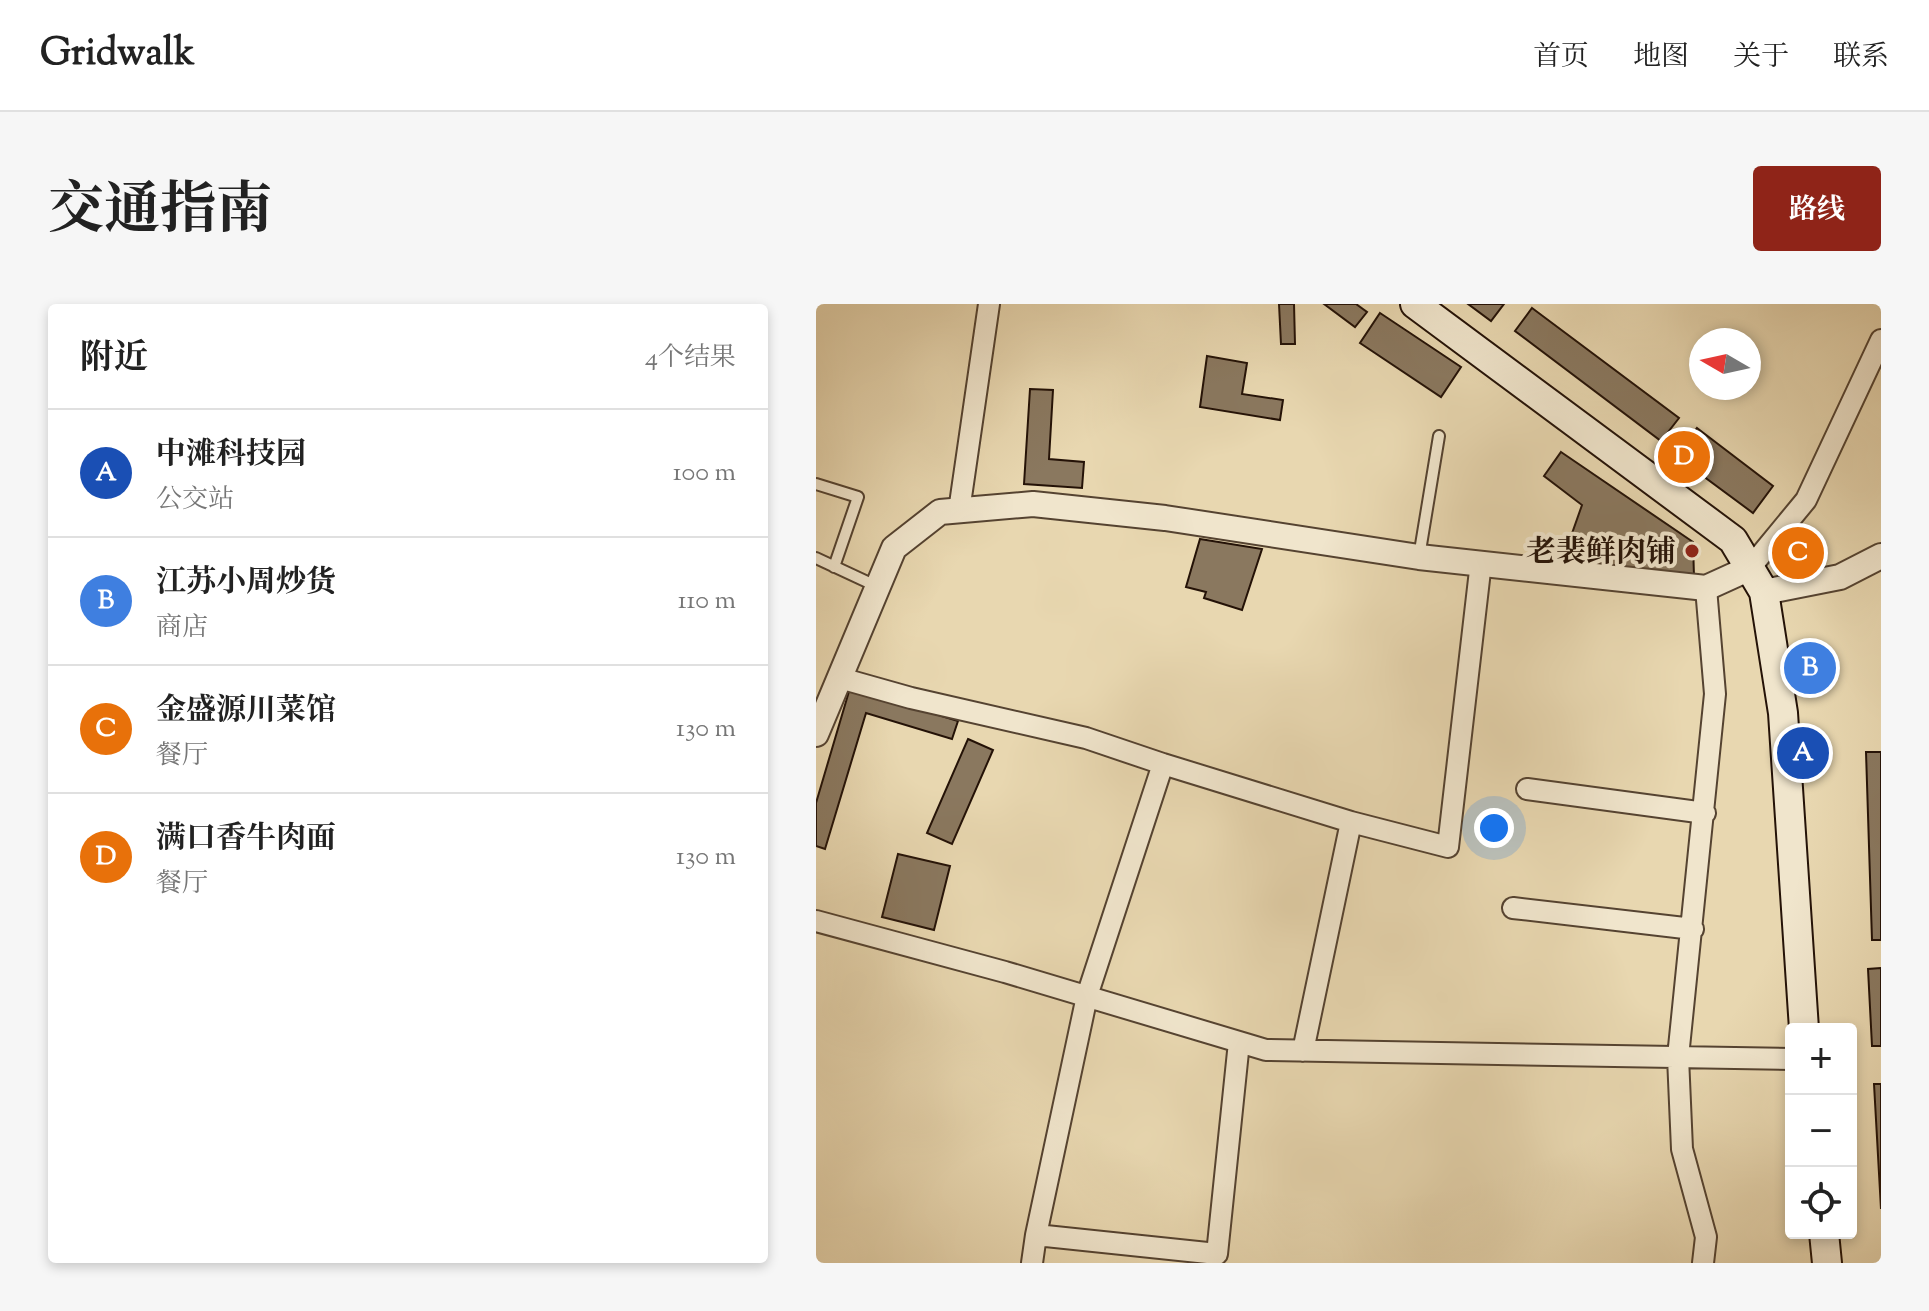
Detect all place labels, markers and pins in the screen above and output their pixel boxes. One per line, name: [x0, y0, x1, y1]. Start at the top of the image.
pin: D: [1658, 427, 1710, 487]
pin: C: [1772, 523, 1824, 583]
place label: 老裴鲜肉铺: [1526, 532, 1676, 575]
marker: 老裴鲜肉铺: [1683, 542, 1701, 560]
pin: B: [1784, 638, 1836, 698]
pin: A: [1777, 723, 1829, 783]

